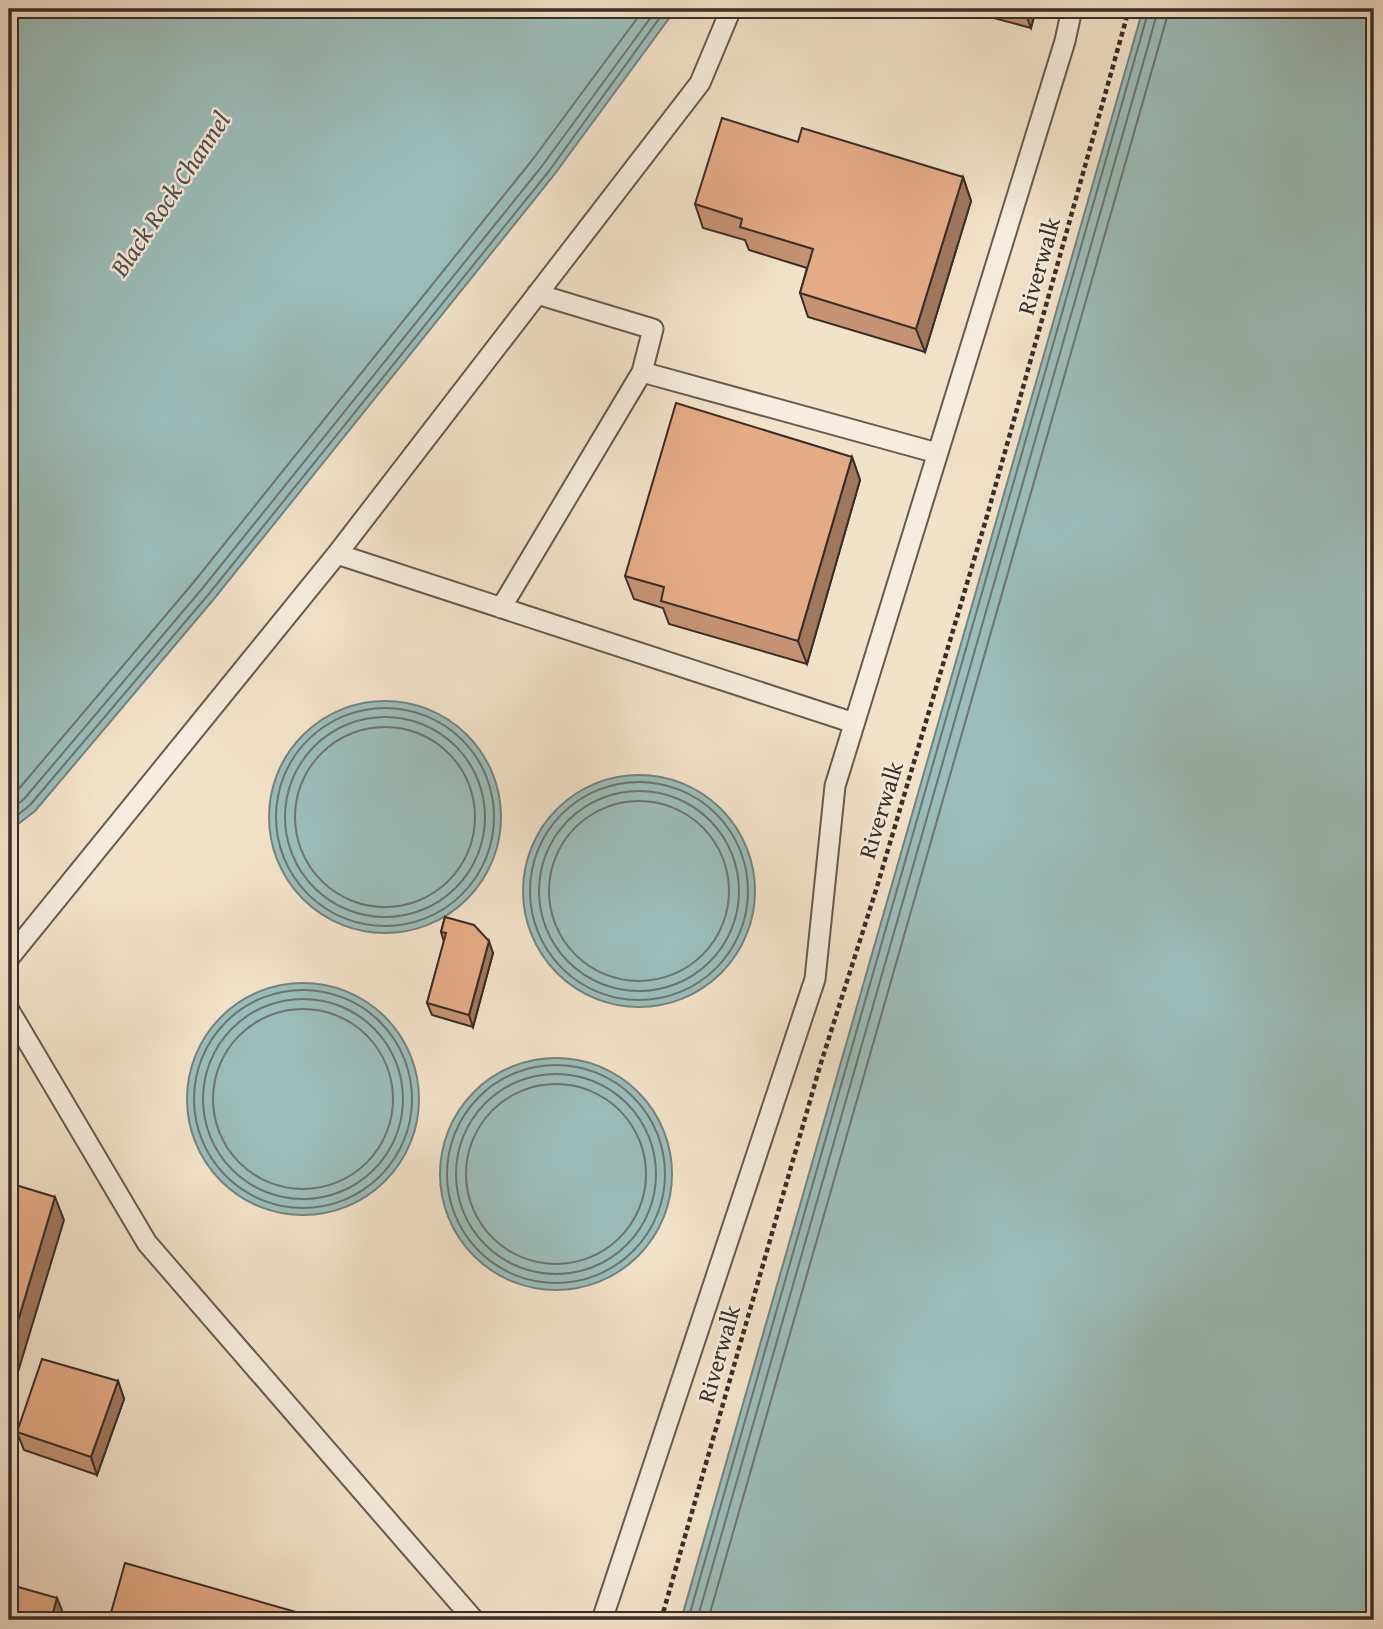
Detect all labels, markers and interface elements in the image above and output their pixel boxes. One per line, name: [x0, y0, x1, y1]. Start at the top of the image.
water label: Black Rock Channel: [99, 103, 239, 285]
street label: Riverwalk: [1008, 212, 1069, 319]
street label: Riverwalk: [849, 756, 912, 863]
street label: Riverwalk: [688, 1300, 749, 1407]

